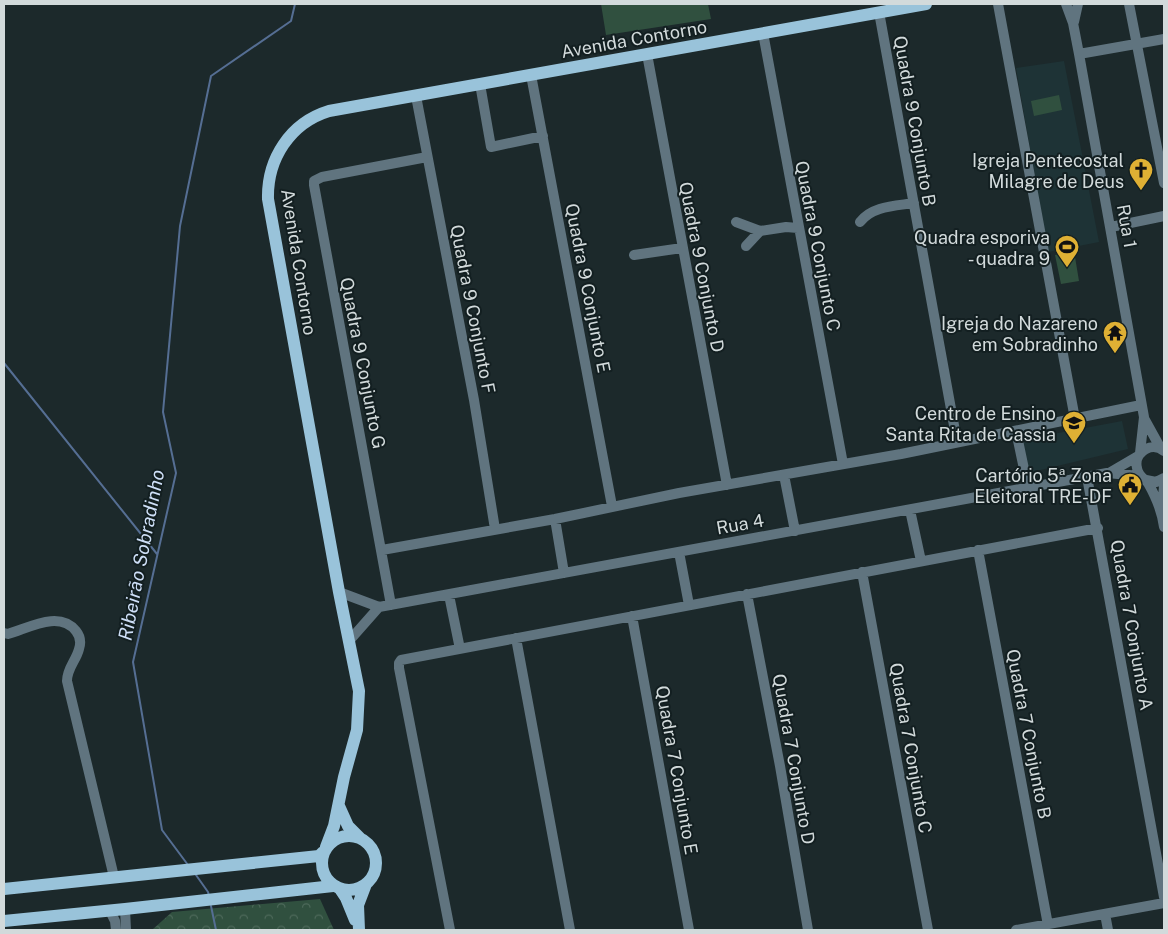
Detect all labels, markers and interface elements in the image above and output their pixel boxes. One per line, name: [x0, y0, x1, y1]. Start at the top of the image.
street label: Avenida Contorno: [559, 16, 709, 62]
street label: Quadra 9 Conjunto B: [890, 34, 940, 208]
place label: Igreja Pentecostal Milagre de Deus: [972, 150, 1124, 192]
church icon: Igreja Pentecostal Milagre de Deus: [1128, 157, 1154, 191]
street label: Quadra 9 Conjunto C: [791, 159, 845, 333]
street label: Quadra 9 Conjunto D: [675, 180, 729, 354]
street label: Avenida Contorno: [277, 187, 321, 337]
street label: Quadra 9 Conjunto E: [561, 202, 615, 374]
street label: Rua 1: [1113, 202, 1141, 250]
street label: Quadra 9 Conjunto F: [446, 223, 500, 395]
place label: Quadra esporiva - quadra 9: [914, 227, 1050, 269]
sports icon: Quadra esporiva - quadra 9: [1054, 234, 1080, 268]
street label: Quadra 9 Conjunto G: [336, 276, 390, 450]
place label: Igreja do Nazareno em Sobradinho: [941, 313, 1098, 355]
temple icon: Igreja do Nazareno em Sobradinho: [1102, 320, 1128, 354]
place label: Centro de Ensino Santa Rita de Cassia: [885, 403, 1056, 445]
school or university icon: Centro de Ensino Santa Rita de Cassia: [1061, 410, 1087, 444]
place label: Cartório 5ª Zona Eleitoral TRE-DF: [974, 465, 1112, 507]
water label: Ribeirão Sobradinho: [114, 468, 168, 642]
public building icon: Cartório 5ª Zona Eleitoral TRE-DF: [1117, 472, 1143, 506]
street label: Rua 4: [714, 509, 766, 539]
street label: Quadra 7 Conjunto A: [1107, 538, 1157, 712]
street label: Quadra 7 Conjunto B: [1002, 647, 1056, 821]
street label: Quadra 7 Conjunto C: [886, 661, 936, 835]
street label: Quadra 7 Conjunto D: [769, 672, 819, 846]
street label: Quadra 7 Conjunto E: [652, 684, 702, 856]

